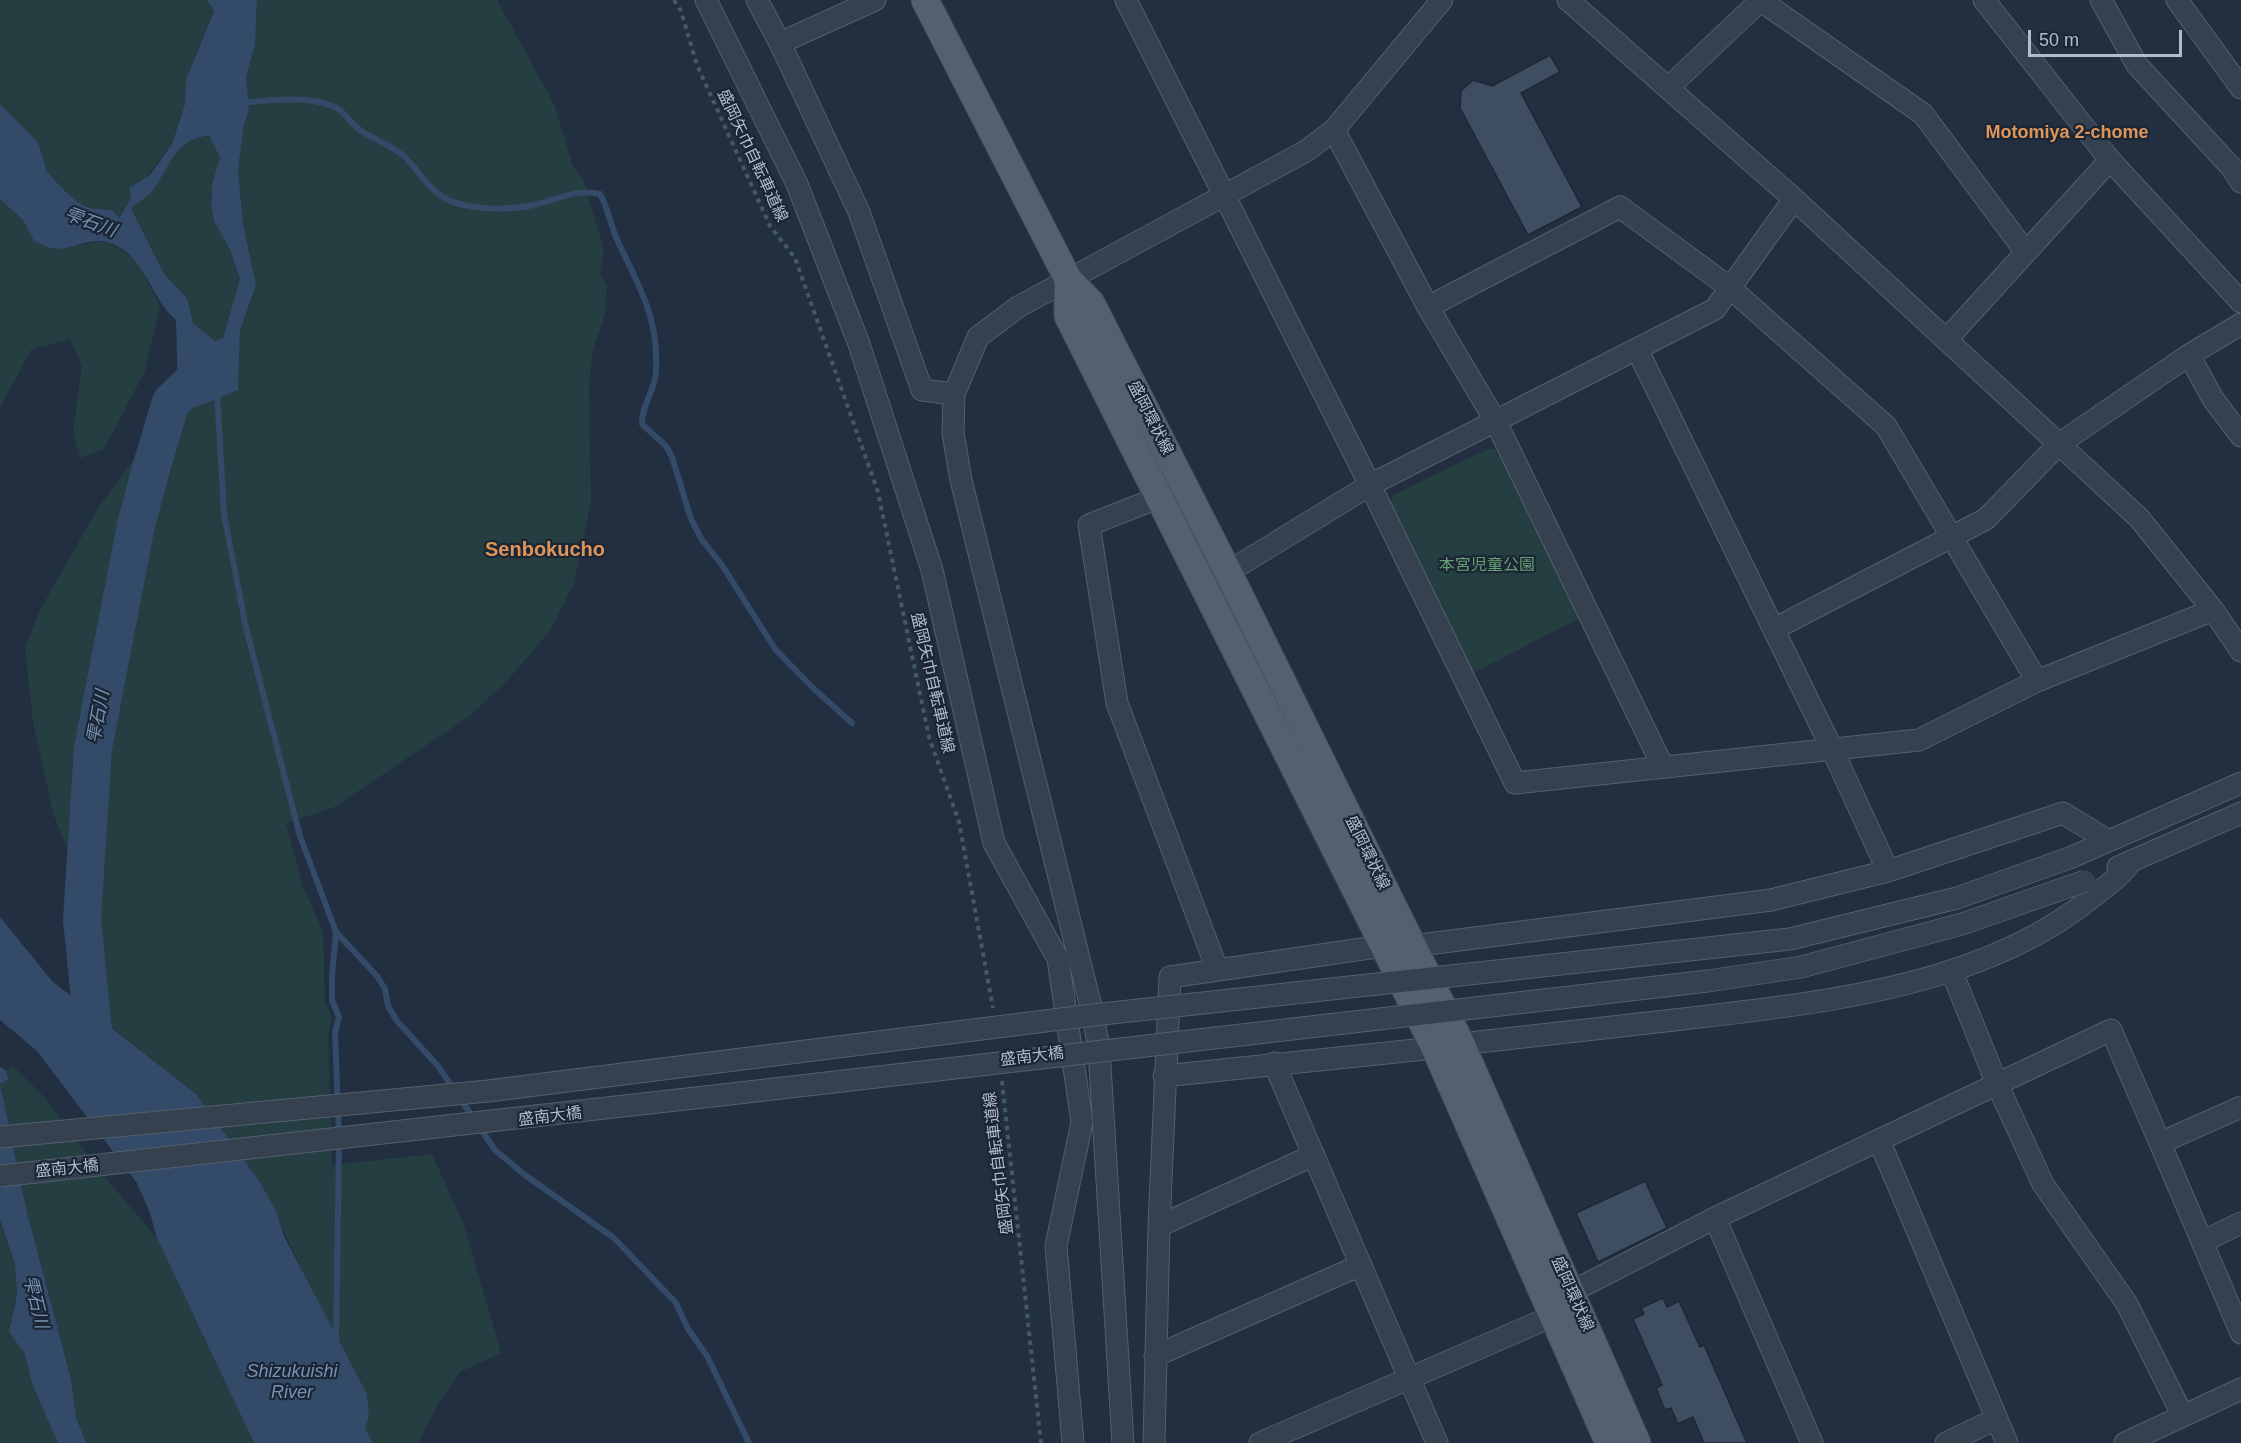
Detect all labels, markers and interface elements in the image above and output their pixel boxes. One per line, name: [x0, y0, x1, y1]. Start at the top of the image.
scale bar: [2031, 18, 2186, 56]
text: 50 m: [2039, 30, 2079, 50]
street label: 盛岡矢巾自転車道線: [713, 87, 791, 225]
district label: Motomiya 2-chome: [1985, 122, 2149, 144]
water label: 雫石川: [61, 204, 119, 242]
street label: 盛岡環状線: [1123, 378, 1177, 458]
district label: Senbokucho: [485, 538, 605, 562]
park label: 本宮児童公園: [1439, 556, 1535, 576]
street label: 盛岡矢巾自転車道線: [906, 611, 958, 755]
water label: 雫石川: [84, 689, 114, 745]
street label: 盛岡環状線: [1341, 813, 1393, 893]
street label: 盛南大橋: [999, 1044, 1065, 1070]
street label: 盛岡矢巾自転車道線: [981, 1090, 1017, 1236]
street label: 盛南大橋: [517, 1104, 583, 1130]
street label: 盛南大橋: [34, 1156, 100, 1182]
street label: 盛岡環状線: [1547, 1254, 1597, 1334]
water label: 雫石川: [18, 1273, 52, 1331]
water label: Shizukuishi River: [246, 1361, 338, 1404]

